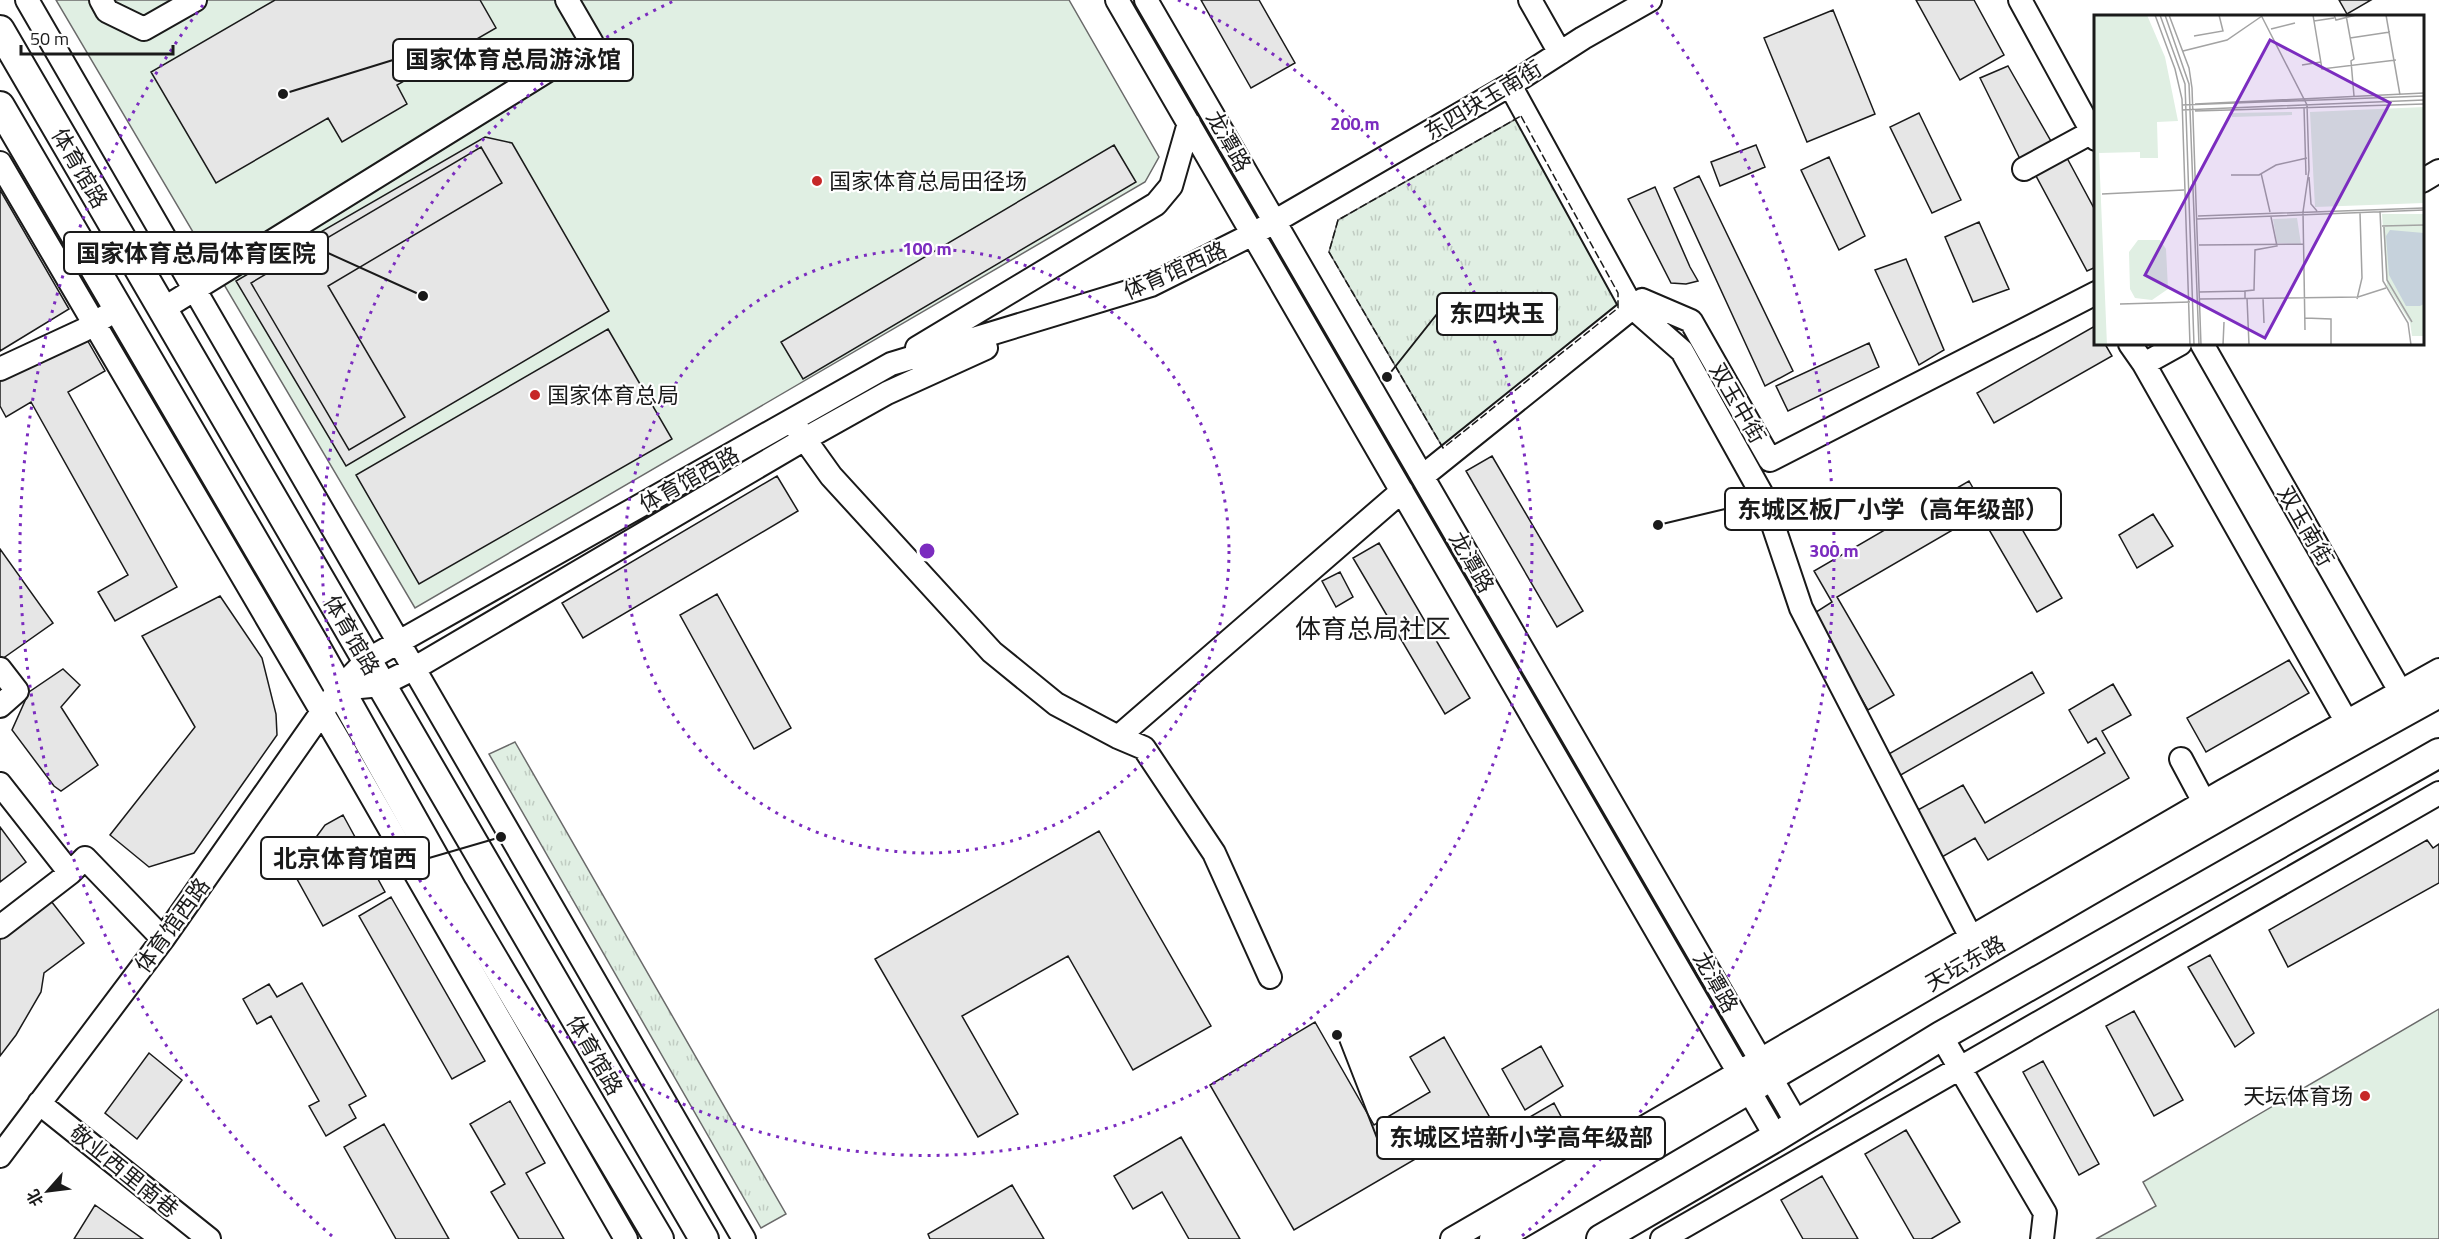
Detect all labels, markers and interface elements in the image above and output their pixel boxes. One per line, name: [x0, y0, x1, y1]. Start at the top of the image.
inset map: [2094, 15, 2424, 345]
scale bar: [21, 18, 172, 56]
text: 50 m: [30, 25, 69, 52]
callout: 国家体育总局游泳馆: [393, 39, 633, 81]
text: 国家体育总局游泳馆: [405, 41, 621, 77]
street label: 东四块玉南街: [1418, 51, 1548, 149]
street label: 龙潭路: [1198, 104, 1260, 178]
text: 200 m: [1330, 110, 1380, 137]
street label: 体育馆路: [43, 121, 117, 215]
place label: 国家体育总局田径场: [829, 164, 1027, 198]
marker: 国家体育总局田径场: [810, 174, 824, 188]
callout: 国家体育总局体育医院: [64, 232, 328, 274]
street label: 体育馆西路: [1118, 232, 1232, 308]
text: 国家体育总局体育医院: [76, 235, 316, 271]
text: 100 m: [902, 235, 952, 262]
callout: 东四块玉: [1437, 293, 1557, 335]
text: 东四块玉: [1449, 295, 1545, 331]
street label: 双玉中街: [1701, 356, 1775, 450]
place label: 国家体育总局: [547, 378, 679, 412]
marker: 国家体育总局: [528, 388, 542, 402]
street label: 体育馆西路: [633, 437, 745, 521]
street label: 双玉南街: [2269, 479, 2343, 573]
callout: 东城区板厂小学（高年级部）: [1725, 488, 2061, 530]
text: 东城区板厂小学（高年级部）: [1737, 491, 2049, 527]
street label: 龙潭路: [1441, 525, 1503, 599]
text: 300 m: [1809, 537, 1859, 564]
centre of rings: [917, 541, 937, 561]
street label: 体育馆路: [315, 588, 389, 682]
district label: 体育总局社区: [1295, 609, 1451, 648]
callout: 北京体育馆西: [261, 837, 429, 879]
text: 北京体育馆西: [273, 840, 417, 876]
street label: 体育馆西路: [126, 871, 218, 979]
street label: 天坛东路: [1918, 926, 2012, 1000]
street label: 龙潭路: [1685, 945, 1747, 1019]
street label: 体育馆路: [558, 1008, 632, 1102]
place label: 天坛体育场: [2243, 1079, 2353, 1113]
marker: 天坛体育场: [2358, 1089, 2372, 1103]
street label: 敬业西里南巷: [62, 1116, 186, 1226]
callout: 东城区培新小学高年级部: [1377, 1117, 1665, 1159]
text: 东城区培新小学高年级部: [1389, 1119, 1653, 1155]
north arrow: [18, 1161, 78, 1221]
text: 北: [20, 1185, 49, 1211]

